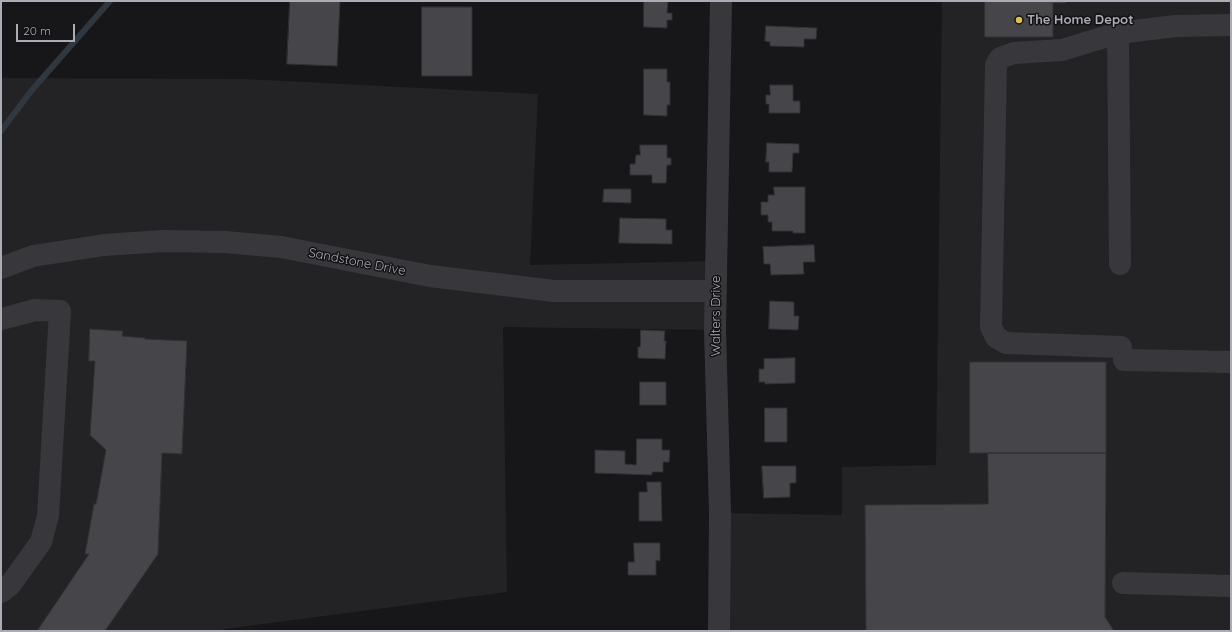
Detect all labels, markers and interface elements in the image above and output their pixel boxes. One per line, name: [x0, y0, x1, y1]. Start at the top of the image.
place label: The Home Depot: [1027, 12, 1133, 28]
marker: The Home Depot: [1014, 15, 1024, 25]
scale bar: [18, 16, 77, 42]
text: 20 m: [23, 23, 51, 38]
street label: Sandstone Drive: [307, 245, 407, 279]
street label: Walters Drive: [708, 276, 724, 356]

